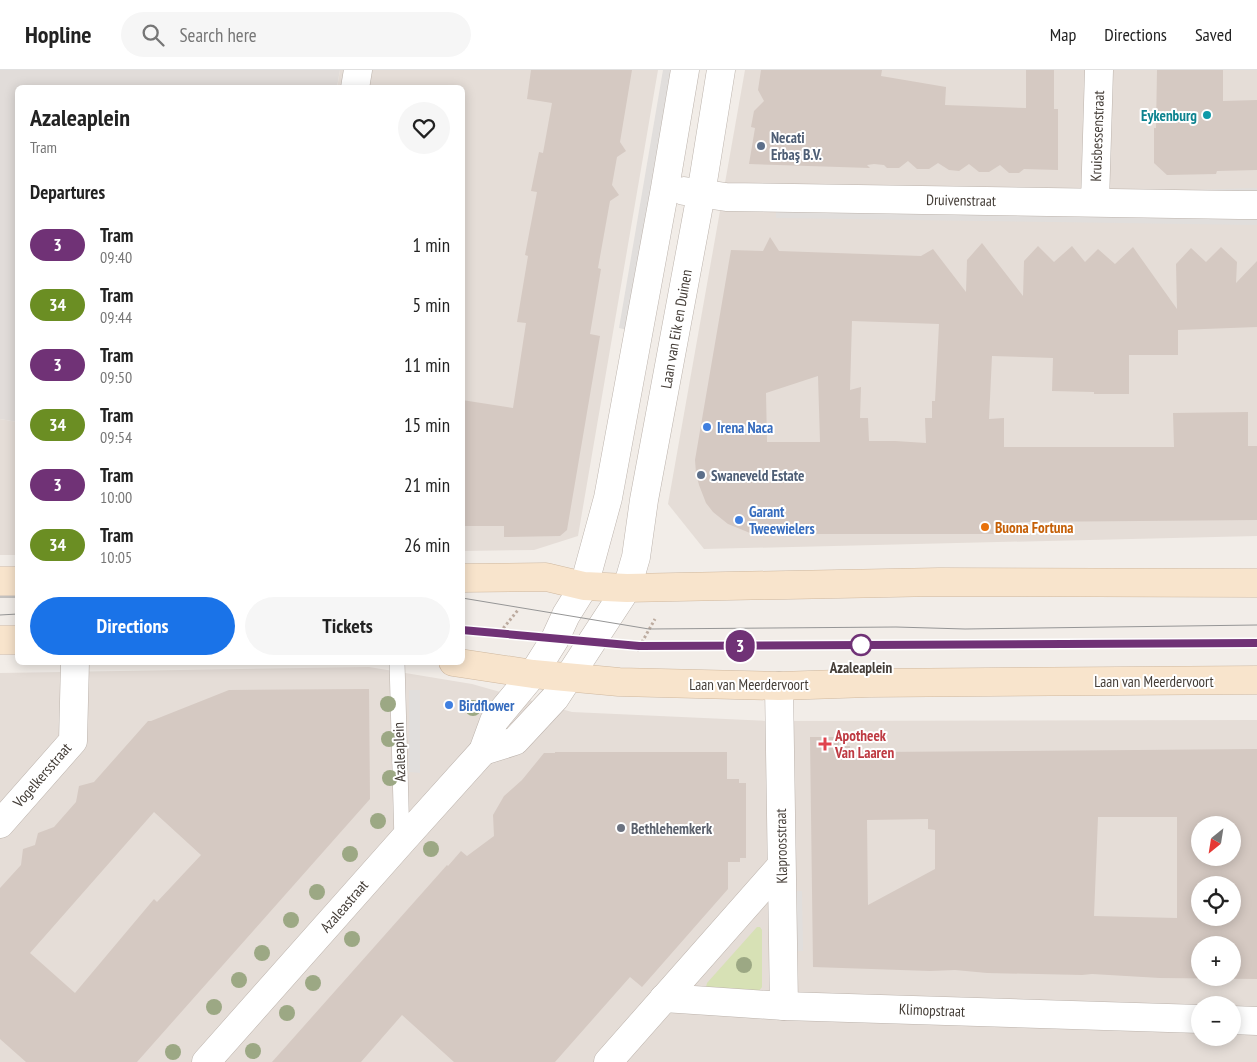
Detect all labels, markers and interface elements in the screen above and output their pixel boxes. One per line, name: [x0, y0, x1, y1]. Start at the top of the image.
search box: [121, 12, 471, 57]
text: Hopline: [25, 19, 91, 50]
icon: search: [139, 21, 167, 49]
text: Search here: [179, 23, 257, 47]
text: Map: [1050, 23, 1076, 46]
text: Directions: [1104, 23, 1167, 46]
text: Saved: [1195, 23, 1232, 46]
street label: Kruisbessenstraat: [1086, 90, 1108, 182]
text: Azaleaplein: [30, 102, 130, 133]
button: heart: [398, 102, 450, 154]
place label: Eykenburg: [1141, 106, 1197, 125]
marker: Eykenburg: [1201, 109, 1213, 121]
place label: Necati Erbaş B.V.: [771, 128, 822, 164]
text: Tram: [30, 137, 57, 157]
marker: Necati Erbaş B.V.: [755, 140, 767, 152]
text: Departures: [30, 180, 105, 204]
street label: Druivenstraat: [926, 190, 996, 210]
text: Tram: [100, 223, 133, 247]
text: 3: [53, 233, 62, 256]
text: 1 min: [413, 233, 450, 257]
text: 09:40: [100, 247, 132, 267]
street label: Laan van Eik en Duinen: [656, 268, 696, 390]
text: Tram: [100, 283, 133, 307]
text: 34: [49, 293, 66, 316]
text: 5 min: [413, 293, 450, 317]
text: 09:44: [100, 307, 132, 327]
text: Tram: [100, 343, 133, 367]
text: 3: [53, 353, 62, 376]
text: 11 min: [404, 353, 450, 377]
text: 09:50: [100, 367, 132, 387]
text: Tram: [100, 403, 133, 427]
text: 34: [49, 413, 66, 436]
text: 15 min: [404, 413, 450, 437]
place label: Irena Naca: [717, 418, 773, 437]
marker: Irena Naca: [701, 421, 713, 433]
text: 09:54: [100, 427, 132, 447]
text: Tram: [100, 463, 133, 487]
place label: Swaneveld Estate: [711, 466, 804, 485]
marker: Swaneveld Estate: [695, 469, 707, 481]
text: 3: [53, 473, 62, 496]
text: 21 min: [404, 473, 450, 497]
text: 10:00: [100, 487, 132, 507]
place label: Garant Tweewielers: [749, 502, 815, 538]
marker: Garant Tweewielers: [733, 514, 745, 526]
place label: Buona Fortuna: [995, 518, 1073, 537]
marker: Buona Fortuna: [979, 521, 991, 533]
text: Tram: [100, 523, 133, 547]
text: 34: [49, 533, 66, 556]
text: 26 min: [404, 533, 450, 557]
text: 10:05: [100, 547, 132, 567]
button: Directions: [30, 597, 235, 655]
button: Tickets: [245, 597, 450, 655]
line badge: 3: [724, 630, 756, 662]
text: 3: [736, 634, 744, 657]
marker: Azaleaplein: [850, 634, 872, 656]
place label: Azaleaplein: [829, 658, 892, 677]
street label: Laan van Meerdervoort: [1094, 672, 1214, 691]
street label: Laan van Meerdervoort: [689, 675, 809, 694]
place label: Birdflower: [459, 696, 515, 715]
marker: Birdflower: [443, 699, 455, 711]
street label: Azaleaplein: [388, 722, 410, 782]
place label: Apotheek Van Laaren: [834, 726, 894, 762]
marker: Apotheek Van Laaren: [819, 738, 831, 750]
street label: Vogelkersstraat: [8, 739, 75, 812]
street label: Klaproosstraat: [771, 808, 791, 884]
north arrow: [1191, 816, 1241, 866]
map controls: [1191, 816, 1241, 1046]
place label: Bethlehemkerk: [631, 819, 713, 838]
marker: Bethlehemkerk: [615, 822, 627, 834]
street label: Azaleastraat: [316, 876, 372, 936]
button: locate: [1191, 876, 1241, 926]
button: +: [1191, 936, 1241, 986]
button: −: [1191, 996, 1241, 1046]
street label: Klimopstraat: [899, 999, 965, 1021]

